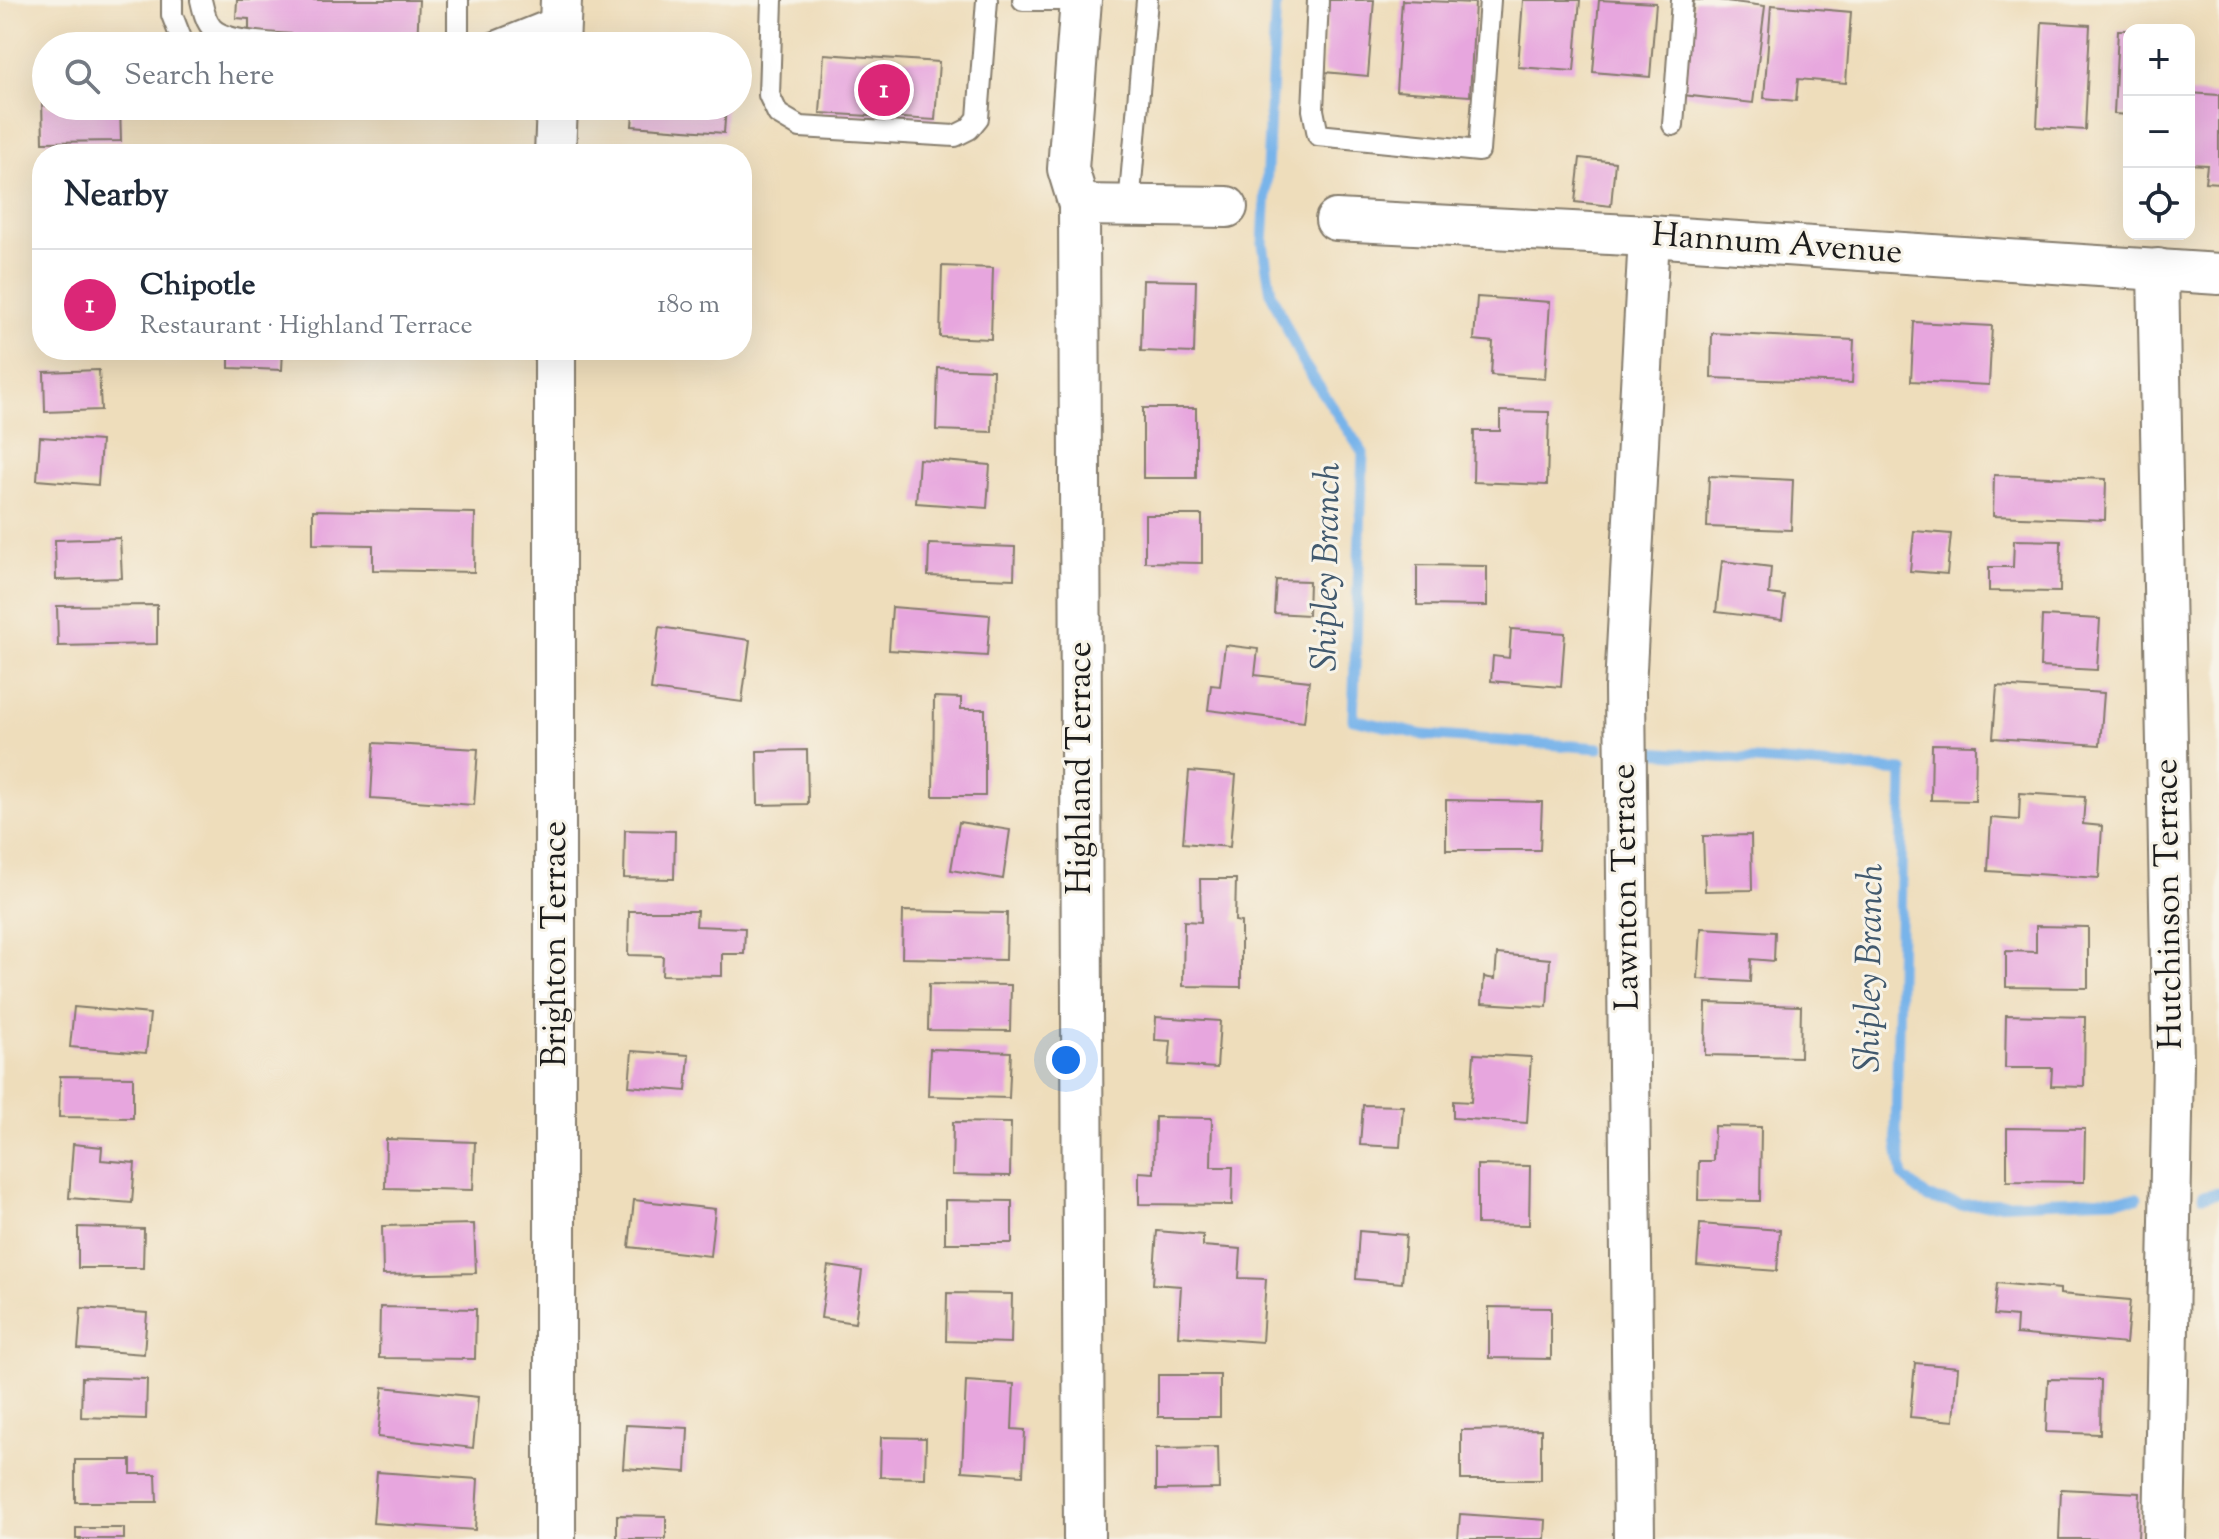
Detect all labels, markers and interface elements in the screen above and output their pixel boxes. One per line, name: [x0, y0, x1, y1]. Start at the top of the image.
map controls: [2123, 24, 2195, 240]
button: +: [2123, 24, 2195, 96]
search box: [32, 32, 752, 120]
icon: search: [60, 54, 104, 98]
text: Search here: [124, 55, 274, 98]
pin: 1: [858, 60, 910, 120]
button: −: [2123, 96, 2195, 168]
button: locate: [2123, 168, 2195, 240]
text: Nearby: [64, 172, 169, 221]
street label: Hannum Avenue: [1650, 212, 1904, 278]
text: Chipotle: [140, 265, 255, 308]
text: 1: [86, 287, 94, 324]
text: 180 m: [657, 287, 720, 324]
text: Restaurant · Highland Terrace: [140, 308, 473, 345]
water label: Shipley Branch: [1300, 462, 1356, 672]
street label: Highland Terrace: [1057, 642, 1106, 894]
street label: Hutchinson Terrace: [2143, 758, 2197, 1050]
street label: Lawnton Terrace: [1600, 763, 1654, 1011]
street label: Brighton Terrace: [532, 821, 581, 1067]
water label: Shipley Branch: [1843, 863, 1899, 1073]
your location: [1046, 1040, 1086, 1080]

